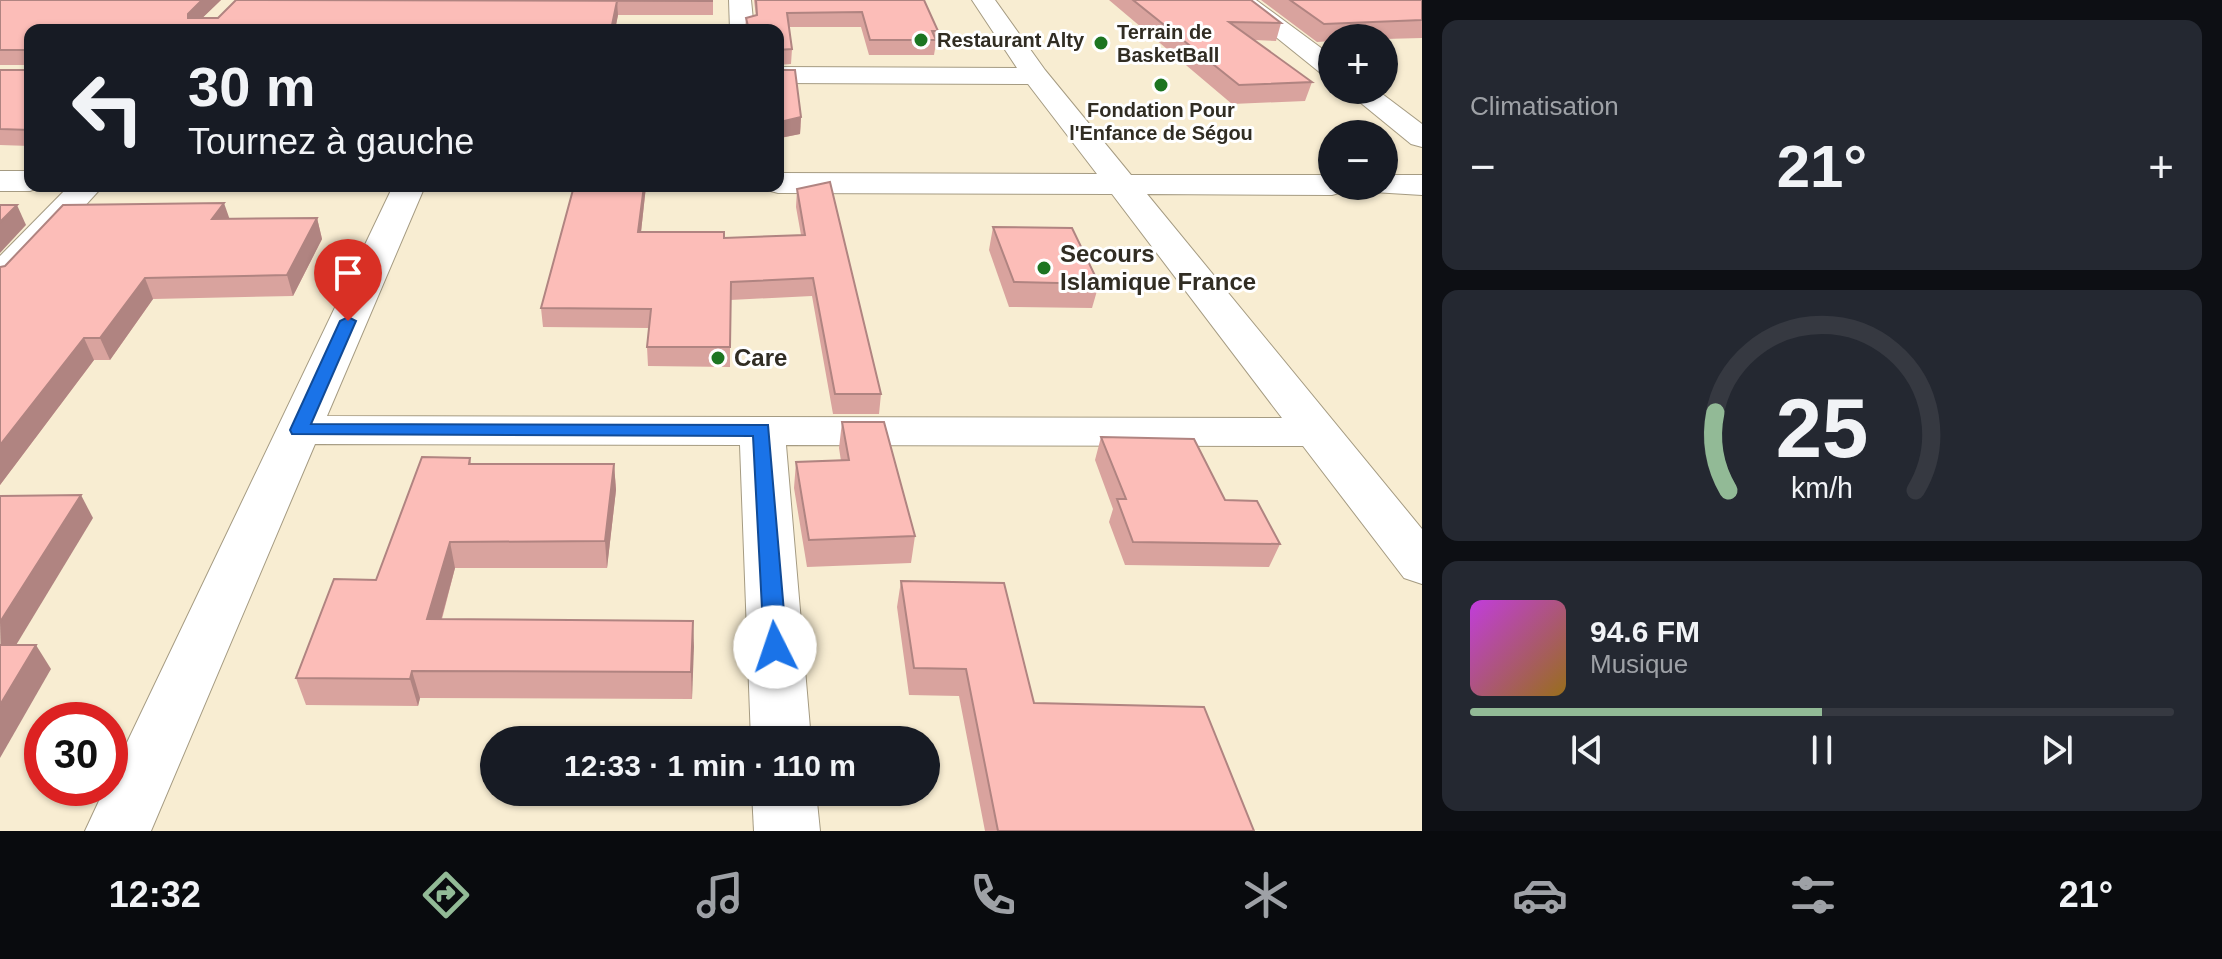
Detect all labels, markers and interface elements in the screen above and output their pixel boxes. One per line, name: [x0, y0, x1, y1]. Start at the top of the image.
place label: Terrain de BasketBall: [1117, 21, 1219, 66]
map controls: [1318, 24, 1398, 200]
button: +: [1318, 24, 1398, 104]
place label: Restaurant Alty: [937, 29, 1085, 51]
marker: Restaurant Alty: [912, 31, 930, 49]
marker: Terrain de BasketBall: [1092, 34, 1110, 52]
text: 30 m: [188, 55, 316, 118]
icon: left: [56, 56, 160, 160]
marker: Fondation Pour l'Enfance de Ségou: [1152, 76, 1170, 94]
text: Climatisation: [1470, 91, 1619, 121]
place label: Fondation Pour l'Enfance de Ségou: [1069, 99, 1253, 144]
button: −: [1318, 120, 1398, 200]
text: Tournez à gauche: [188, 121, 474, 162]
text: 21°: [1777, 133, 1867, 200]
text: −: [1470, 142, 1496, 191]
text: +: [2148, 142, 2174, 191]
pin: [314, 239, 382, 321]
place label: Secours Islamique France: [1060, 240, 1256, 295]
icon: arrive: [326, 251, 370, 295]
marker: Secours Islamique France: [1035, 259, 1053, 277]
place label: Care: [734, 344, 787, 371]
marker: Care: [709, 349, 727, 367]
text: 25: [1776, 382, 1868, 475]
text: km/h: [1791, 473, 1853, 505]
position arrow: [733, 605, 817, 689]
text: 94.6 FM: [1590, 615, 1700, 648]
text: Musique: [1590, 649, 1688, 679]
speed limit sign: 30: [24, 702, 128, 806]
icon: previous: [1565, 728, 1609, 772]
icon: pause: [1800, 728, 1844, 772]
icon: next: [2035, 728, 2079, 772]
text: 12:33 · 1 min · 110 m: [564, 749, 856, 782]
icon: directions: [418, 867, 474, 923]
icon: music: [692, 867, 748, 923]
icon: phone: [965, 867, 1021, 923]
icon: climate: [1238, 867, 1294, 923]
icon: car: [1512, 867, 1568, 923]
icon: filters: [1785, 867, 1841, 923]
text: 12:32: [109, 874, 201, 915]
text: 21°: [2059, 874, 2113, 915]

